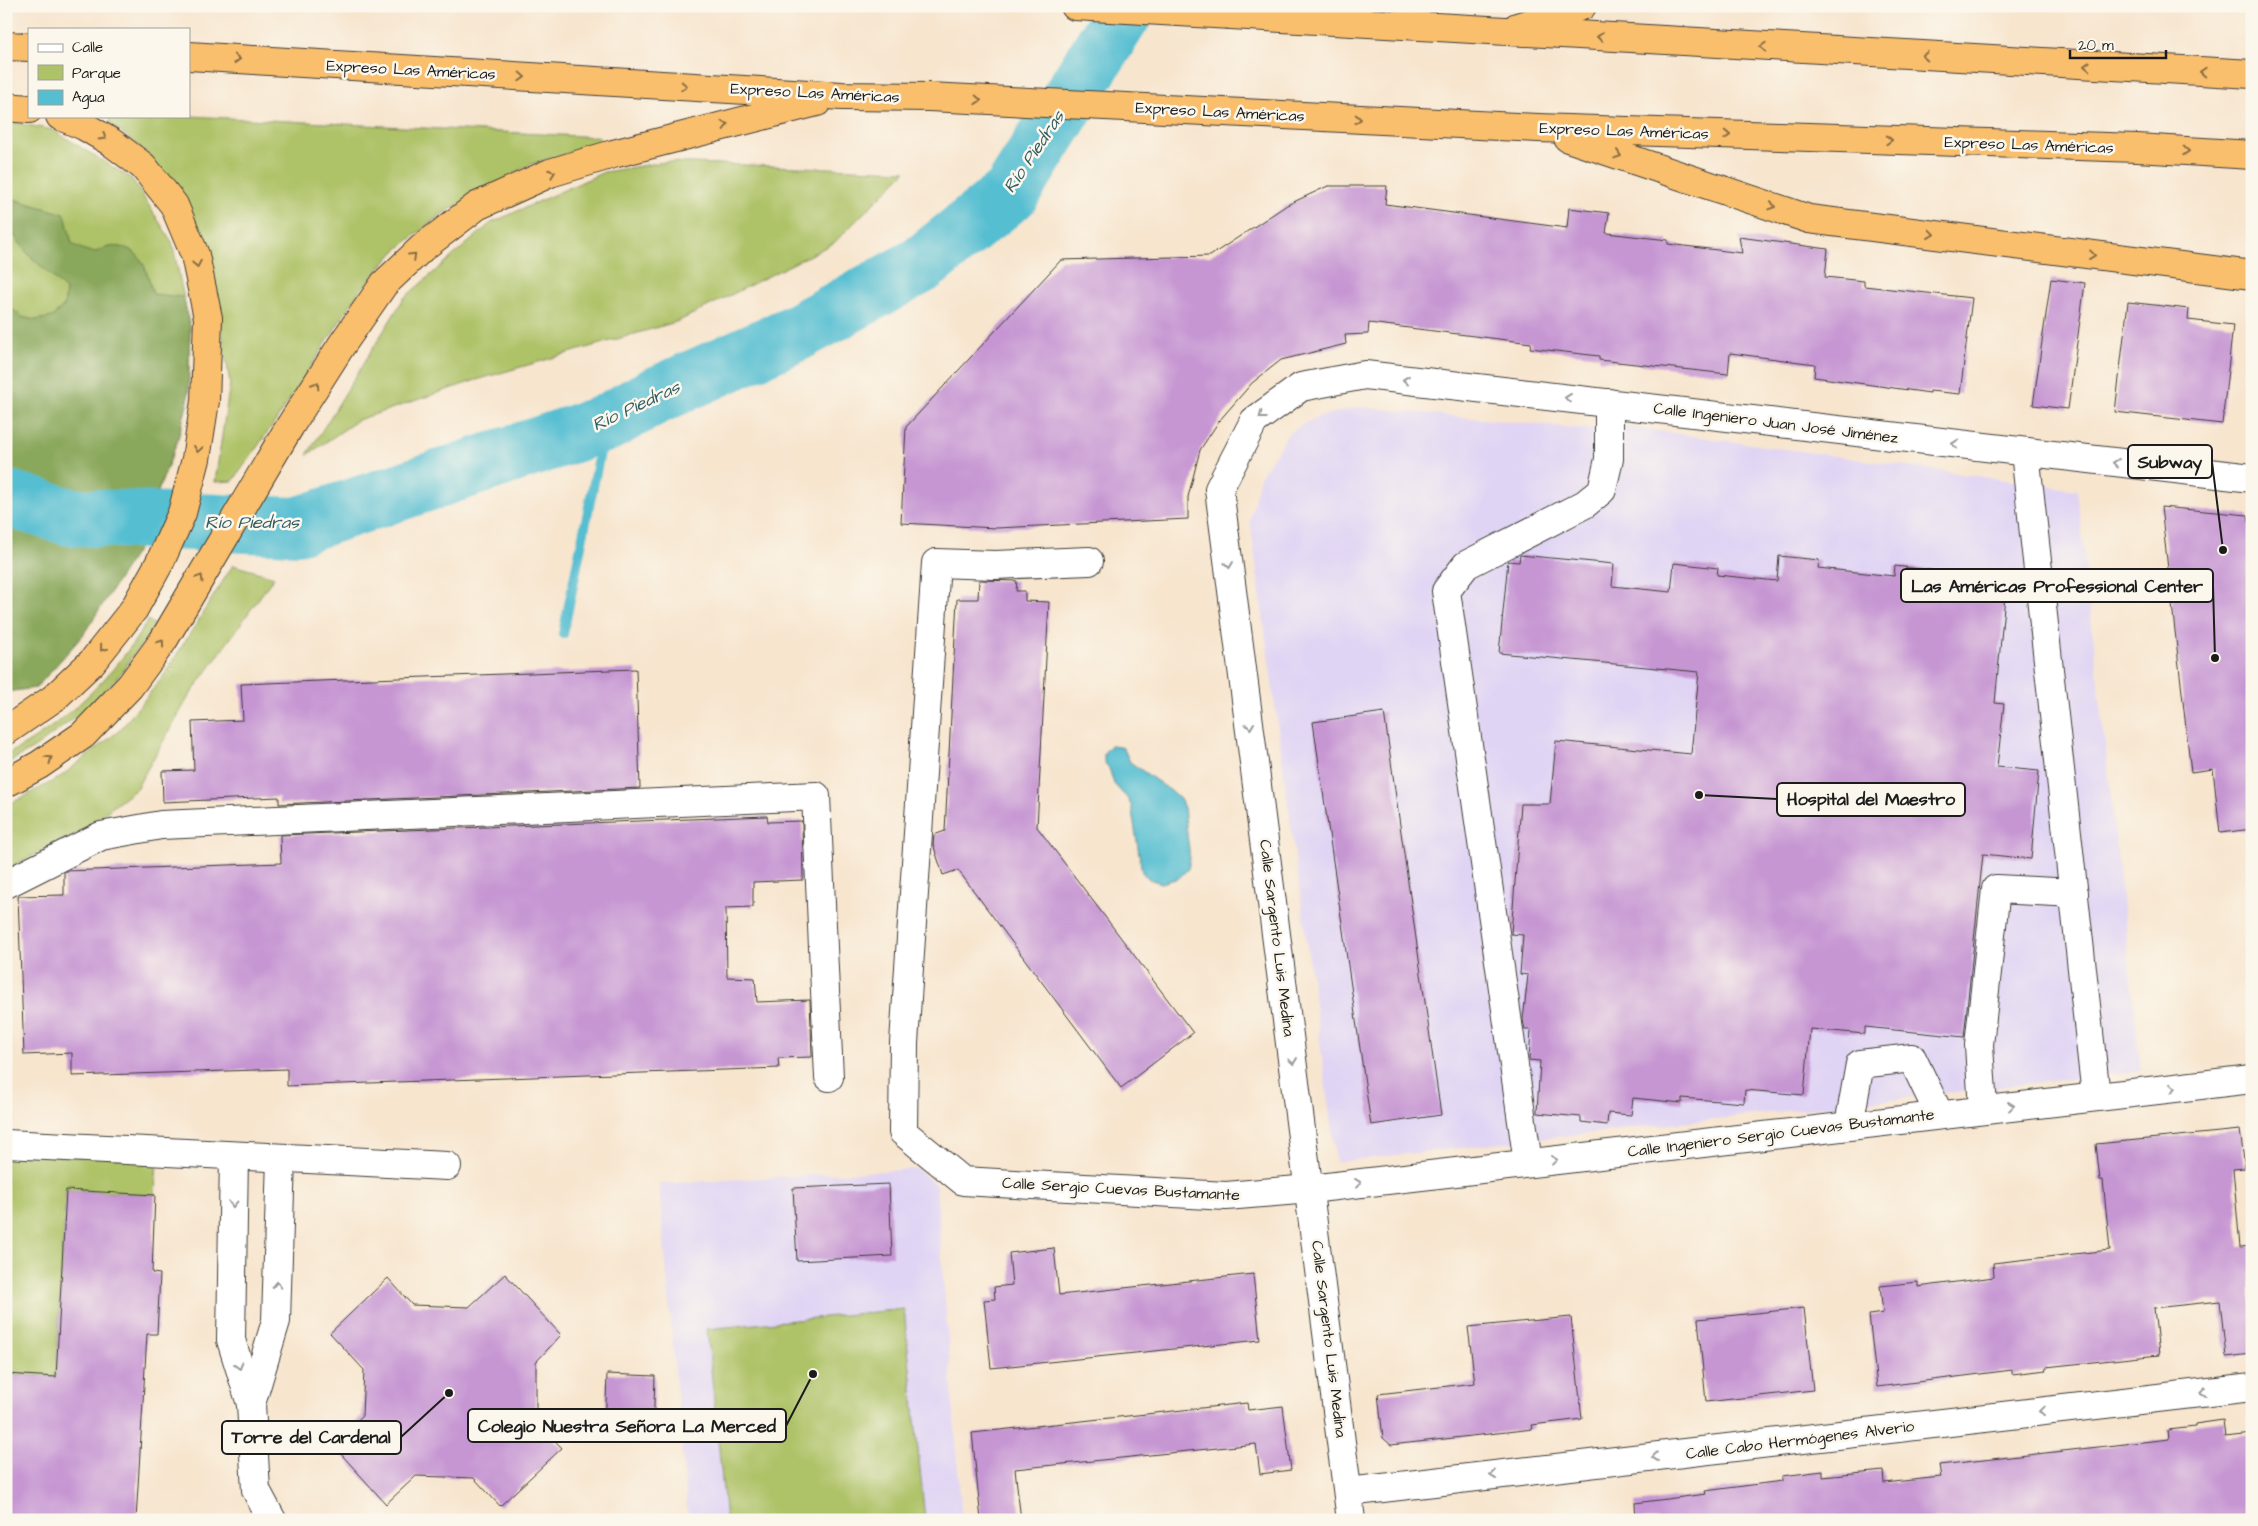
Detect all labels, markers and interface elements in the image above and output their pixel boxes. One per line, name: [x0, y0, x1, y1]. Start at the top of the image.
legend: [28, 28, 190, 118]
scale bar: [2070, 28, 2167, 60]
one-way arrow: [1596, 32, 1604, 43]
text: 20 m: [2078, 35, 2114, 56]
text: Calle: [72, 37, 103, 58]
one-way arrow: [1758, 41, 1766, 52]
one-way arrow: [1921, 51, 1929, 62]
one-way arrow: [234, 54, 242, 65]
street label: Expreso Las Américas: [326, 55, 496, 85]
one-way arrow: [2083, 60, 2091, 71]
text: Parque: [72, 63, 121, 84]
one-way arrow: [2199, 66, 2207, 77]
one-way arrow: [518, 71, 526, 82]
street label: Expreso Las Américas: [730, 78, 900, 108]
one-way arrow: [680, 81, 688, 92]
text: Agua: [72, 87, 105, 109]
one-way arrow: [974, 94, 982, 105]
street label: Expreso Las Américas: [1135, 97, 1305, 127]
water label: Río Piedras: [997, 105, 1071, 198]
one-way arrow: [1354, 113, 1362, 124]
street label: Expreso Las Américas: [1539, 117, 1709, 145]
one-way arrow: [721, 121, 729, 131]
one-way arrow: [1723, 129, 1731, 140]
one-way arrow: [98, 131, 107, 141]
street label: Expreso Las Américas: [1944, 131, 2114, 159]
one-way arrow: [1886, 135, 1893, 145]
one-way arrow: [2182, 146, 2190, 157]
one-way arrow: [1613, 149, 1621, 159]
one-way arrow: [547, 169, 555, 179]
one-way arrow: [1767, 200, 1775, 210]
one-way arrow: [1928, 228, 1936, 239]
one-way arrow: [2088, 249, 2097, 259]
one-way arrow: [408, 253, 417, 262]
one-way arrow: [192, 260, 202, 269]
water label: Río Piedras: [588, 374, 685, 437]
one-way arrow: [1402, 375, 1410, 386]
one-way arrow: [310, 381, 319, 391]
one-way arrow: [1563, 393, 1571, 404]
street label: Calle Ingeniero Juan José Jiménez: [1652, 397, 1900, 450]
one-way arrow: [1259, 410, 1268, 418]
one-way arrow: [1951, 439, 1959, 450]
one-way arrow: [193, 445, 204, 453]
callout: Subway: [2128, 445, 2212, 478]
text: Subway: [2137, 450, 2202, 476]
one-way arrow: [2112, 458, 2120, 469]
water label: Río Piedras: [205, 510, 300, 535]
one-way arrow: [1223, 561, 1234, 569]
callout: Las Américas Professional Center: [1901, 569, 2213, 602]
text: Las Américas Professional Center: [1911, 574, 2203, 599]
one-way arrow: [194, 575, 204, 584]
one-way arrow: [155, 639, 164, 649]
one-way arrow: [100, 642, 109, 651]
one-way arrow: [1244, 723, 1255, 731]
one-way arrow: [43, 756, 52, 765]
callout: Hospital del Maestro: [1777, 783, 1965, 816]
text: Hospital del Maestro: [1787, 787, 1956, 812]
street label: Calle Sargento Luis Medina: [1253, 838, 1300, 1038]
one-way arrow: [1287, 1057, 1298, 1065]
one-way arrow: [2169, 1083, 2177, 1094]
one-way arrow: [2007, 1101, 2015, 1112]
street label: Calle Ingeniero Sergio Cuevas Bustamante: [1626, 1103, 1936, 1164]
one-way arrow: [1551, 1155, 1559, 1166]
street label: Calle Sergio Cuevas Bustamante: [1001, 1172, 1241, 1207]
one-way arrow: [1355, 1178, 1363, 1189]
one-way arrow: [228, 1201, 238, 1209]
street label: Calle Sargento Luis Medina: [1305, 1239, 1352, 1439]
one-way arrow: [272, 1281, 283, 1289]
one-way arrow: [234, 1361, 244, 1369]
one-way arrow: [2199, 1386, 2207, 1397]
one-way arrow: [2038, 1405, 2046, 1416]
callout: Colegio Nuestra Señora La Merced: [468, 1409, 786, 1442]
text: Colegio Nuestra Señora La Merced: [478, 1414, 777, 1440]
street label: Calle Cabo Hermógenes Alverio: [1685, 1415, 1916, 1466]
callout: Torre del Cardenal: [222, 1421, 401, 1454]
text: Torre del Cardenal: [231, 1425, 391, 1450]
one-way arrow: [1650, 1451, 1658, 1462]
one-way arrow: [1489, 1469, 1497, 1480]

